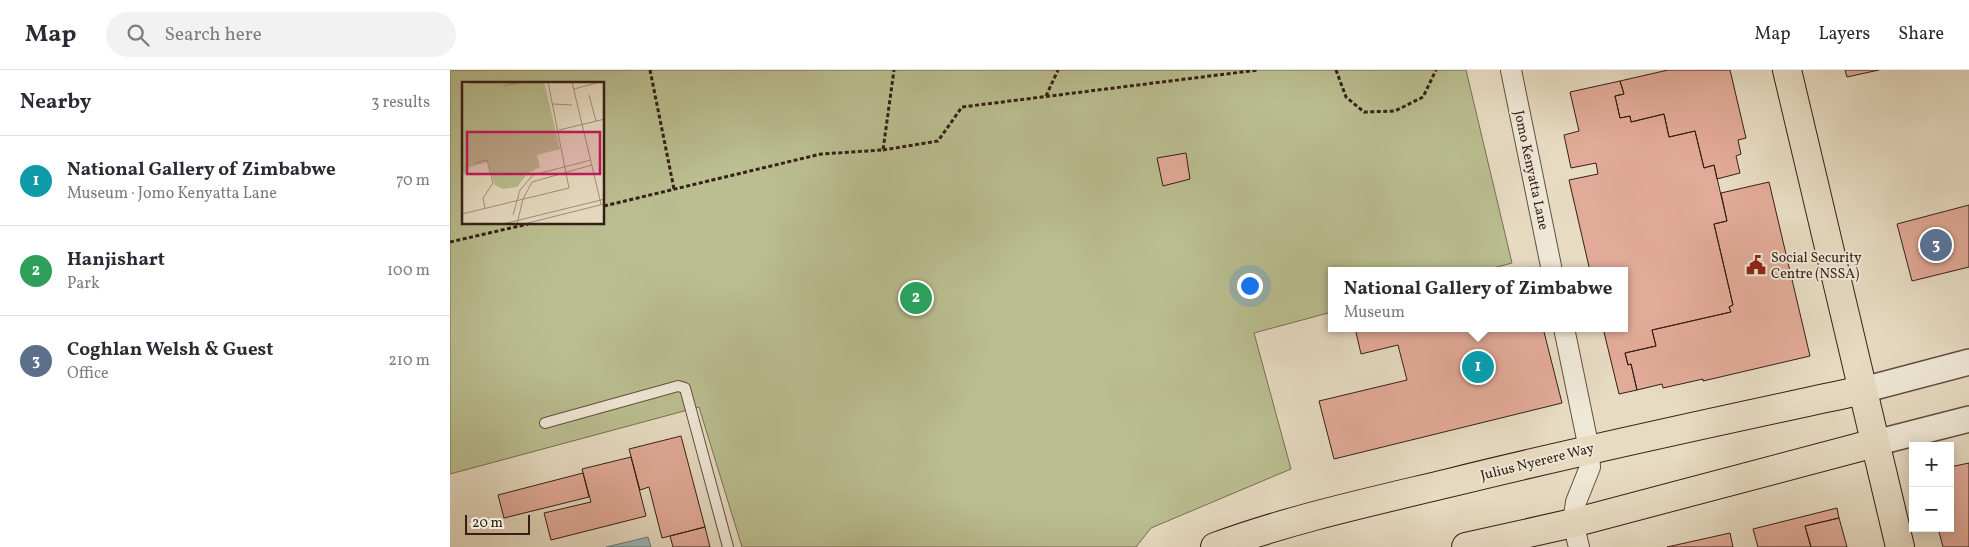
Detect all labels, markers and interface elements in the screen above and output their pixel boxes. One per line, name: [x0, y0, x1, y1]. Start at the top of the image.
search box: [106, 12, 456, 57]
text: Map: [25, 18, 76, 52]
icon: search: [124, 21, 152, 49]
text: Search here: [164, 22, 262, 48]
text: Map: [1754, 22, 1790, 47]
text: Layers: [1818, 22, 1870, 47]
text: Share: [1898, 22, 1944, 47]
inset map: [462, 82, 605, 225]
text: Nearby: [20, 88, 91, 117]
text: 3 results: [371, 92, 430, 114]
street label: Jomo Kenyatta Lane: [1509, 109, 1553, 232]
text: National Gallery of Zimbabwe: [67, 157, 336, 183]
text: 1: [33, 170, 39, 192]
text: 70 m: [396, 170, 430, 192]
text: Museum · Jomo Kenyatta Lane: [67, 183, 277, 205]
pin: 3: [1920, 226, 1952, 264]
text: Hanjishart: [67, 247, 165, 273]
place label: Social Security Centre (NSSA): [1771, 249, 1862, 284]
public building icon: Social Security Centre (NSSA): [1745, 254, 1767, 276]
text: 2: [32, 260, 40, 282]
text: 100 m: [387, 260, 430, 282]
popup: [1328, 267, 1628, 332]
text: Park: [67, 273, 100, 295]
your location: [1237, 273, 1263, 299]
text: National Gallery of Zimbabwe: [1344, 276, 1612, 302]
pin: 2: [900, 279, 932, 317]
text: Museum: [1344, 302, 1405, 324]
text: Coghlan Welsh & Guest: [67, 337, 273, 363]
pin: 1: [1462, 348, 1494, 386]
text: 3: [32, 350, 40, 372]
text: 210 m: [388, 350, 430, 372]
text: Office: [67, 363, 109, 385]
street label: Julius Nyerere Way: [1478, 439, 1597, 486]
map controls: [1909, 442, 1954, 532]
button: +: [1909, 442, 1954, 487]
button: −: [1909, 487, 1954, 532]
scale bar: [465, 512, 530, 535]
text: 20 m: [472, 514, 503, 533]

